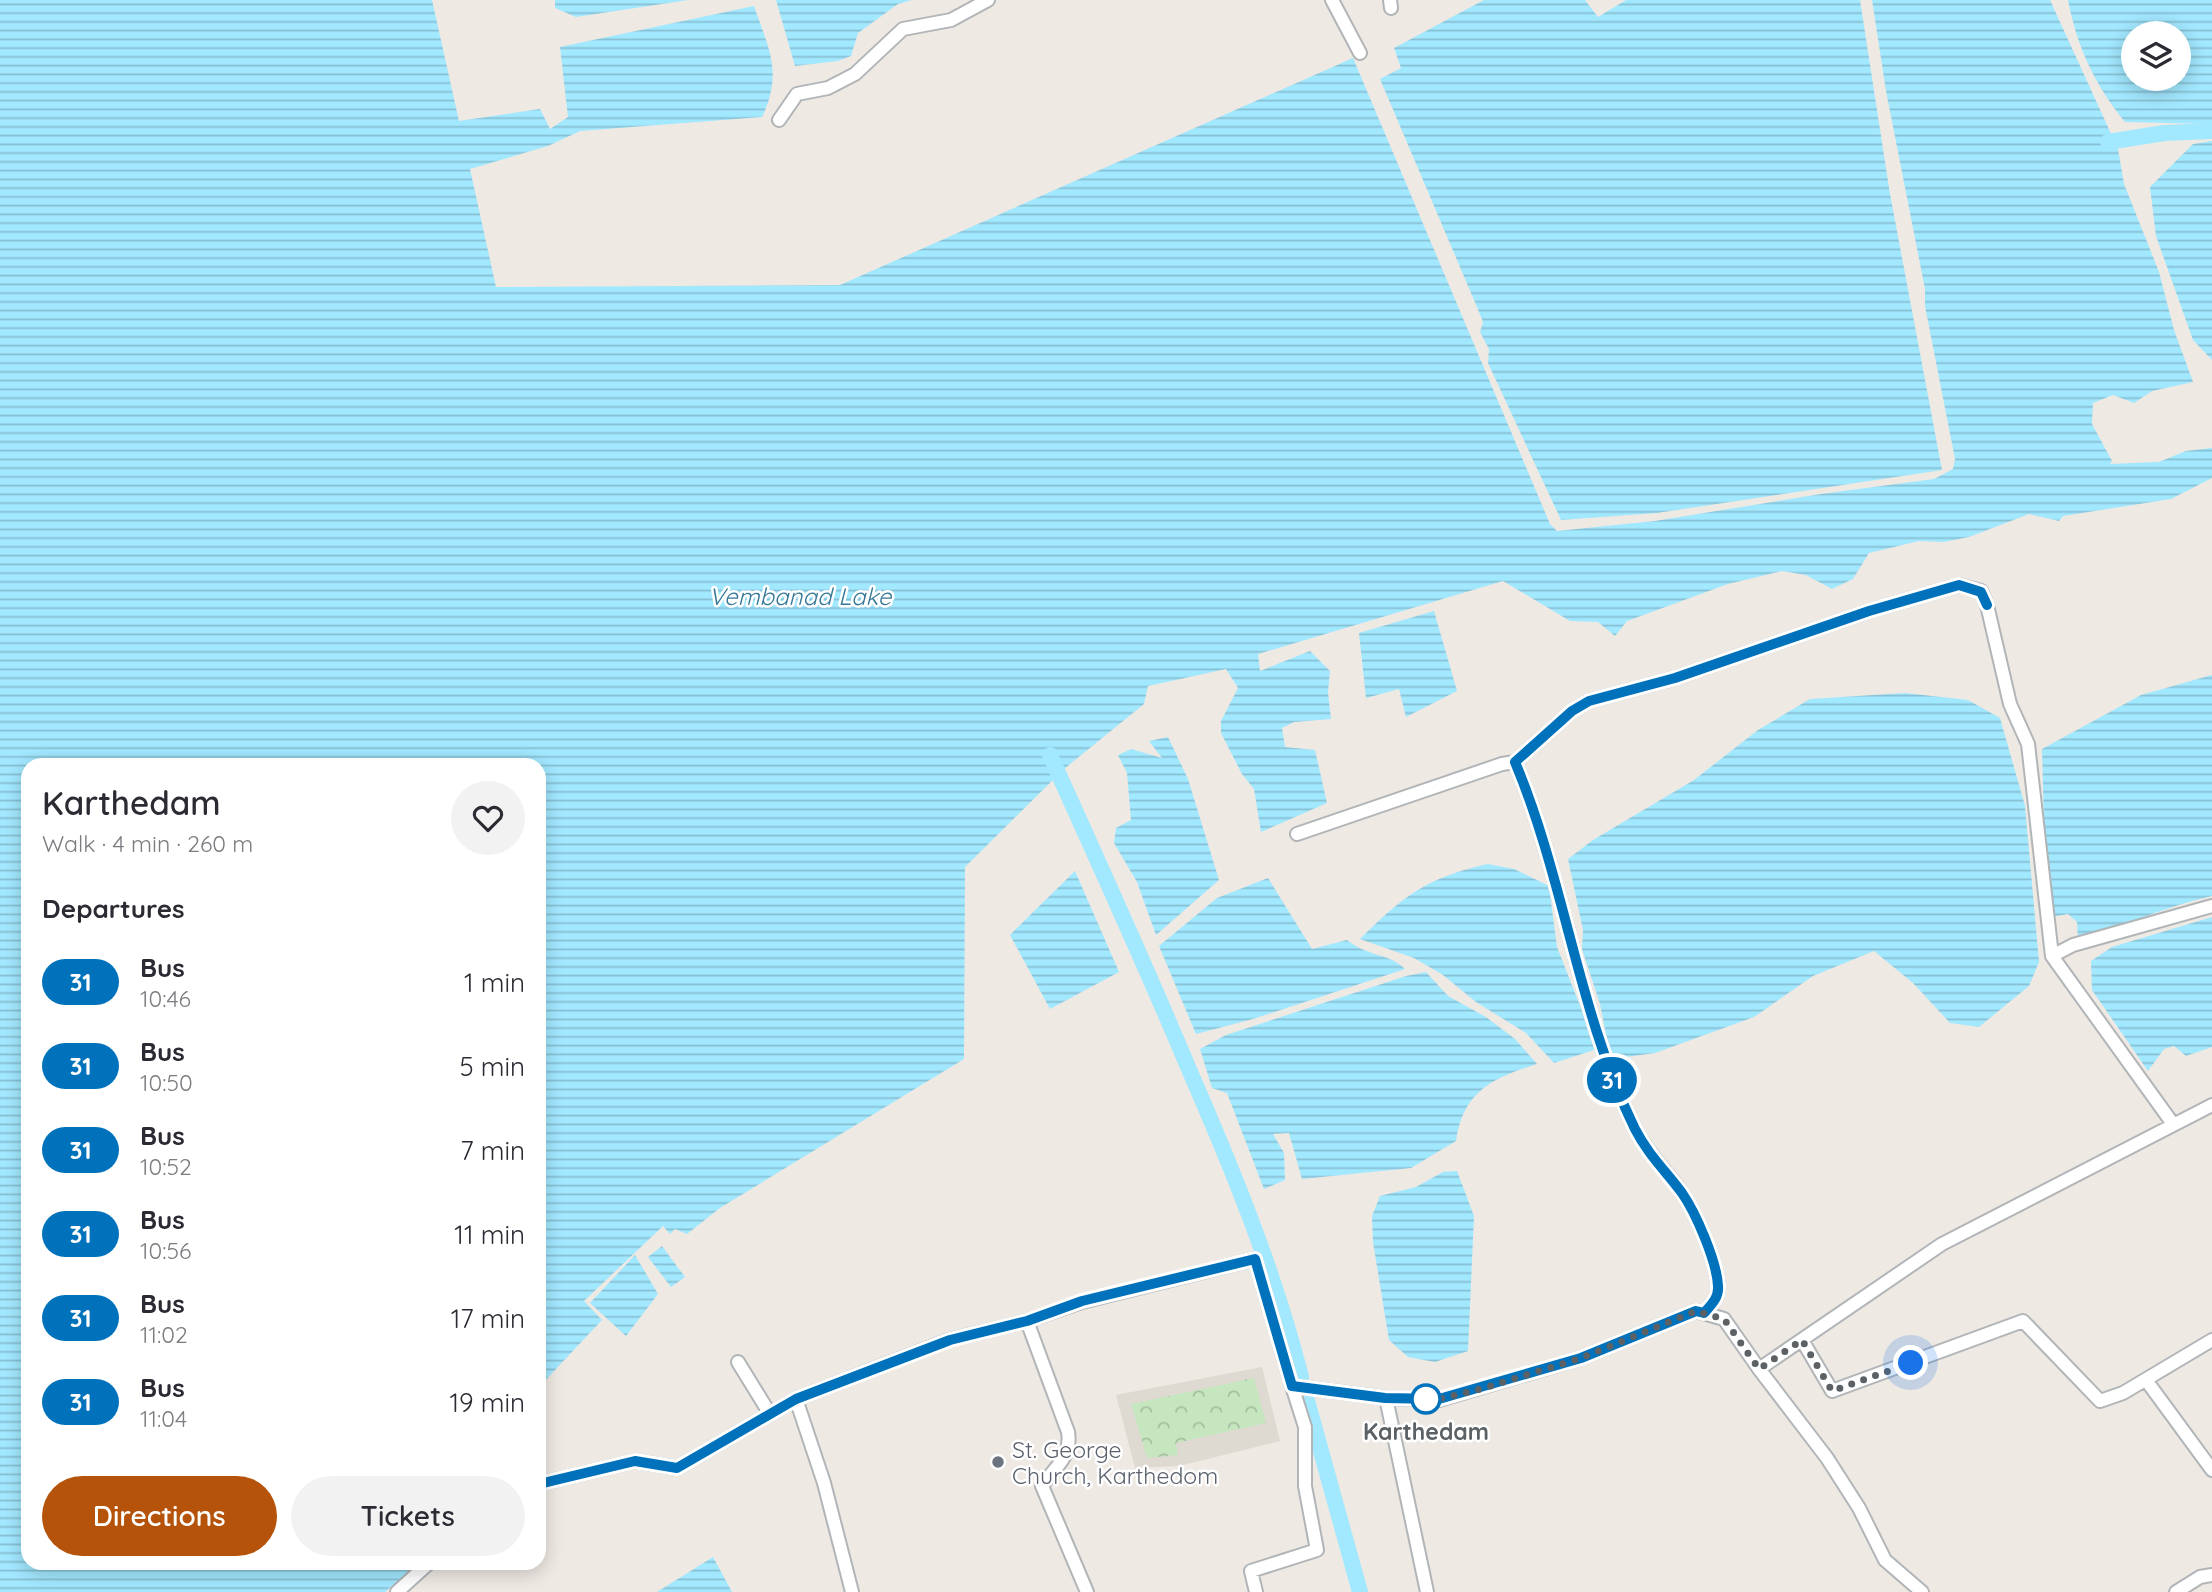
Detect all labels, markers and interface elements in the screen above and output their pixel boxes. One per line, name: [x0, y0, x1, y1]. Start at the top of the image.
map controls: [2121, 21, 2191, 91]
button: layers: [2121, 21, 2191, 91]
water label: Vembanad Lake: [709, 581, 893, 611]
button: heart: [451, 781, 525, 855]
text: Karthedam: [42, 782, 221, 823]
text: Walk · 4 min · 260 m: [42, 829, 253, 858]
text: Departures: [42, 892, 185, 925]
text: Bus: [140, 951, 185, 984]
text: 1 min: [464, 966, 525, 999]
text: 31: [69, 967, 92, 997]
text: 10:46: [140, 984, 191, 1013]
text: Bus: [140, 1035, 185, 1068]
text: 5 min: [459, 1050, 525, 1083]
text: 31: [69, 1051, 92, 1081]
line badge: 31: [1580, 1057, 1644, 1103]
text: 31: [1601, 1065, 1623, 1095]
text: 10:50: [140, 1068, 193, 1097]
text: Bus: [140, 1119, 185, 1152]
text: 7 min: [460, 1134, 525, 1167]
text: 31: [69, 1135, 92, 1165]
text: 10:52: [140, 1152, 192, 1181]
text: Bus: [140, 1203, 185, 1236]
text: 11 min: [454, 1218, 525, 1251]
text: 31: [69, 1219, 92, 1249]
text: 10:56: [140, 1236, 191, 1265]
text: Bus: [140, 1287, 185, 1320]
text: 17 min: [451, 1302, 525, 1335]
text: 31: [69, 1303, 92, 1333]
text: 11:02: [140, 1320, 188, 1349]
your location: [1893, 1345, 1928, 1380]
text: Bus: [140, 1371, 185, 1404]
marker: Karthedam: [1411, 1384, 1441, 1414]
text: 19 min: [449, 1386, 525, 1419]
text: 31: [69, 1387, 92, 1417]
text: 11:04: [140, 1404, 187, 1433]
place label: Karthedam: [1363, 1417, 1489, 1446]
place label: St. George Church, Karthedom: [1012, 1435, 1218, 1490]
marker: St. George Church, Karthedom: [990, 1454, 1006, 1470]
button: Directions: [42, 1476, 277, 1556]
button: Tickets: [291, 1476, 525, 1556]

